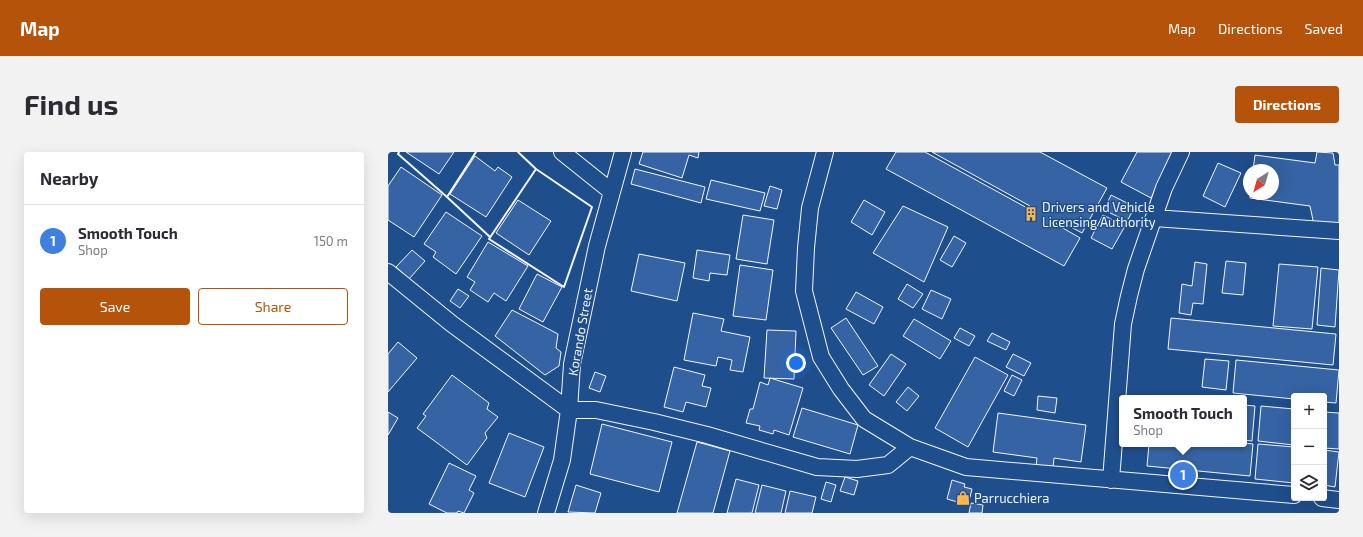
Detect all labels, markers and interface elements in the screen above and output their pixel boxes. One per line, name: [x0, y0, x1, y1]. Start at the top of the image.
text: Map: [20, 17, 60, 40]
text: Map: [1168, 20, 1196, 37]
text: Directions: [1218, 20, 1283, 37]
text: Saved: [1305, 20, 1343, 37]
button: Directions: [1235, 86, 1339, 123]
text: Find us: [24, 87, 118, 121]
north arrow: [1243, 164, 1279, 200]
text: Nearby: [40, 168, 98, 188]
place label: Drivers and Vehicle Licensing Authority: [1042, 199, 1156, 230]
building icon: Drivers and Vehicle Licensing Authority: [1023, 206, 1039, 222]
text: Smooth Touch: [78, 224, 178, 242]
text: 1: [50, 233, 56, 249]
text: 150 m: [314, 233, 348, 249]
text: Shop: [78, 242, 108, 258]
street label: Korando Street: [564, 287, 596, 377]
button: Save: [40, 288, 190, 325]
button: Share: [198, 288, 348, 325]
your location: [786, 353, 806, 373]
map controls: [1291, 393, 1327, 501]
button: +: [1291, 393, 1327, 429]
popup: [1119, 395, 1247, 447]
text: Smooth Touch: [1133, 404, 1233, 422]
text: Shop: [1133, 422, 1163, 438]
button: −: [1291, 429, 1327, 465]
pin: 1: [1170, 460, 1196, 490]
button: layers: [1291, 465, 1327, 501]
shop icon: Parrucchiera: [955, 490, 971, 506]
place label: Parrucchiera: [974, 490, 1049, 506]

